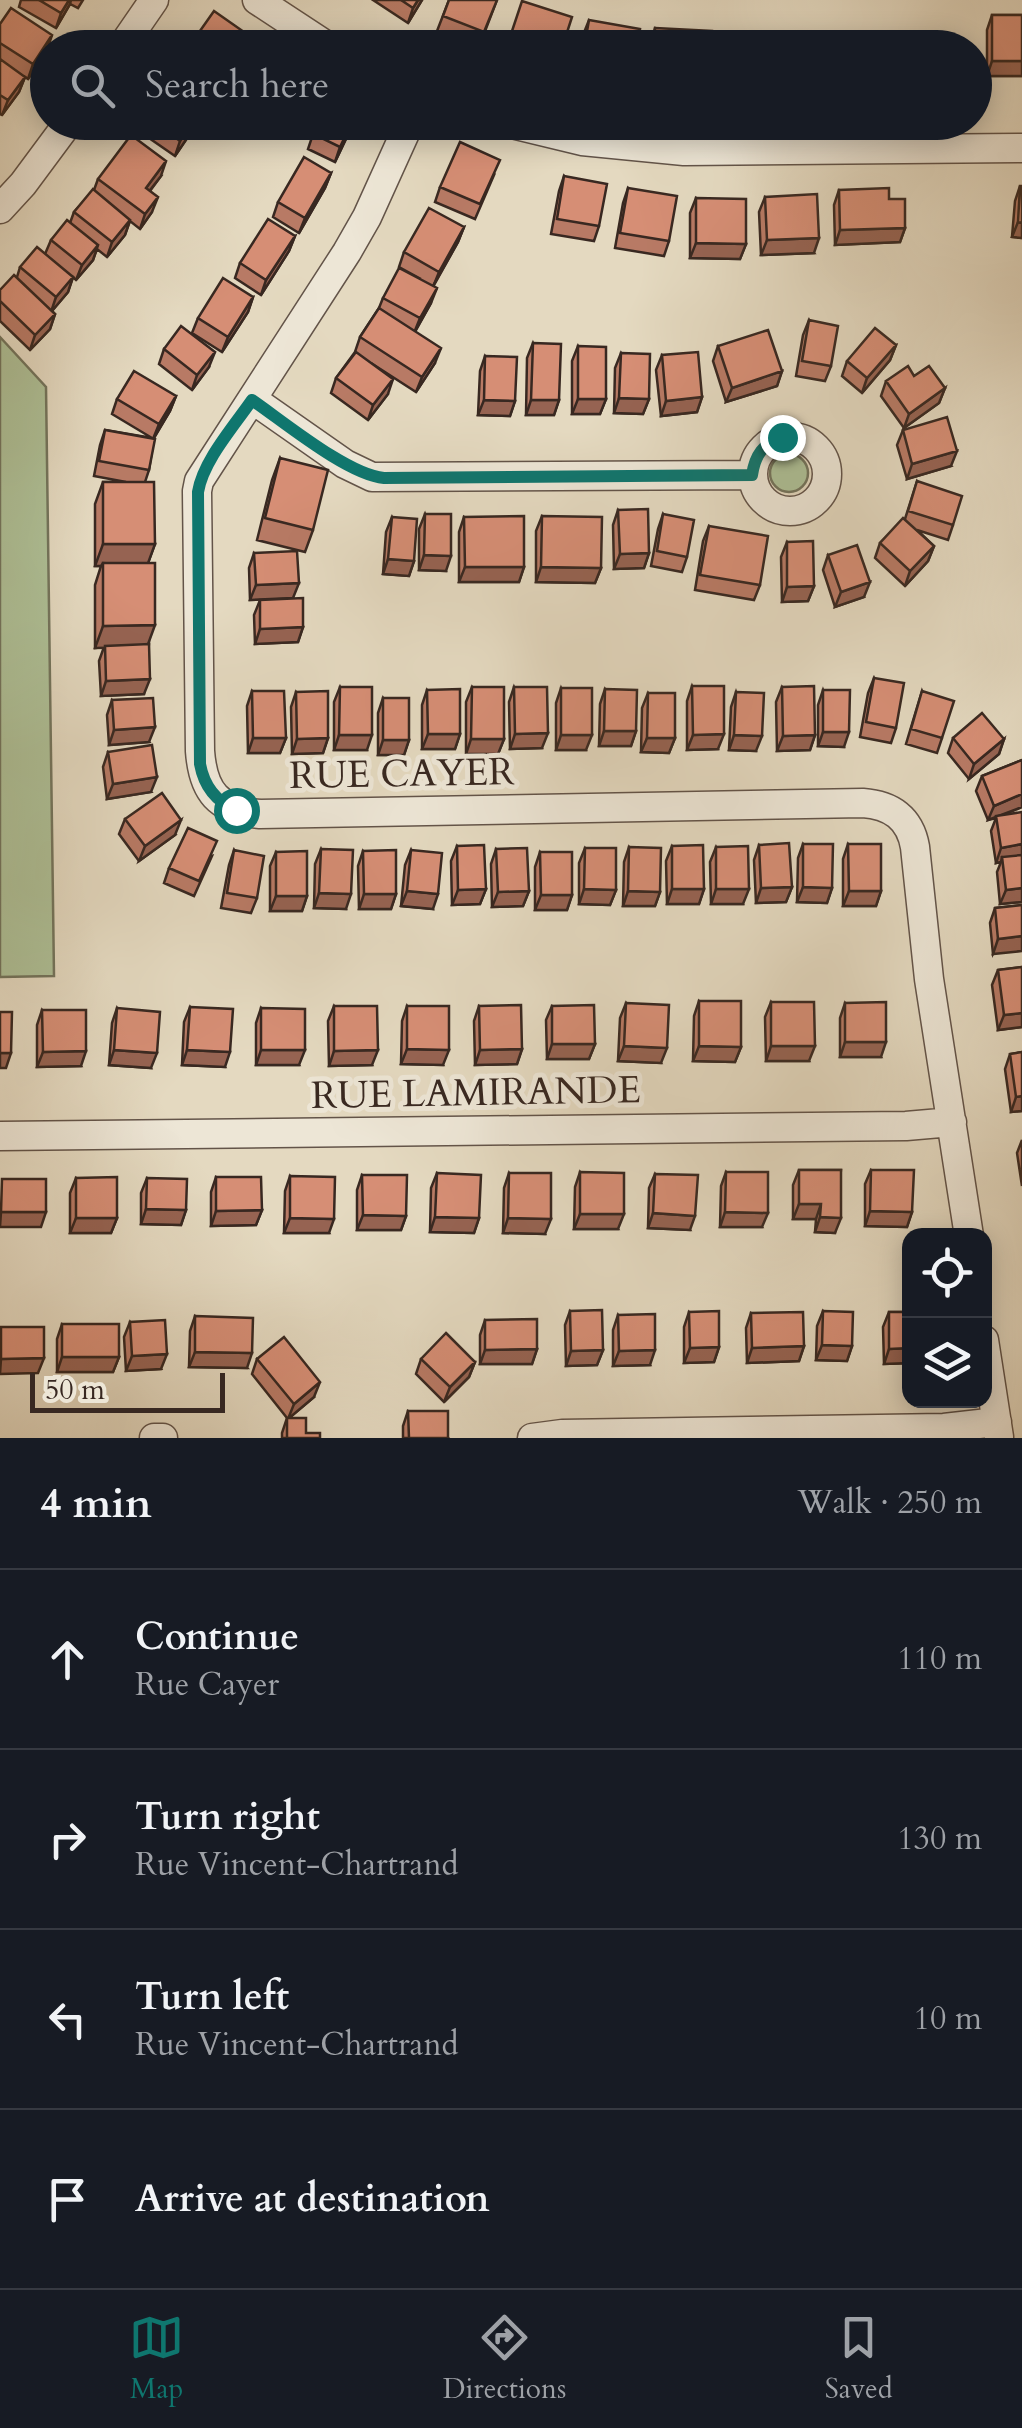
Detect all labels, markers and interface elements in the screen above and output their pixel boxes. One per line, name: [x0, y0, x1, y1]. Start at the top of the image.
search box: [30, 30, 992, 140]
icon: search: [65, 58, 120, 113]
text: Search here: [145, 59, 329, 111]
route end: [760, 415, 806, 461]
street label: RUE CAYER: [289, 746, 516, 802]
route start: [214, 788, 260, 834]
street label: RUE LAMIRANDE: [311, 1064, 641, 1122]
map controls: [902, 1228, 992, 1408]
button: locate: [902, 1228, 992, 1318]
button: layers: [902, 1318, 992, 1408]
scale bar: [30, 1368, 225, 1412]
text: 50 m: [45, 1371, 105, 1409]
text: 4 min: [40, 1475, 152, 1532]
text: Walk · 250 m: [797, 1481, 982, 1525]
text: Continue: [135, 1611, 299, 1663]
icon: ahead: [40, 1632, 95, 1687]
text: 110 m: [897, 1637, 982, 1681]
text: Rue Cayer: [135, 1663, 279, 1707]
text: Turn right: [135, 1791, 320, 1843]
icon: right: [40, 1812, 95, 1867]
text: 130 m: [897, 1817, 982, 1861]
text: Rue Vincent-Chartrand: [135, 1843, 459, 1887]
text: Turn left: [135, 1971, 289, 2023]
icon: left: [40, 1992, 95, 2047]
text: 10 m: [914, 1997, 982, 2041]
text: Rue Vincent-Chartrand: [135, 2023, 459, 2067]
icon: arrive: [40, 2172, 95, 2227]
text: Arrive at destination: [135, 2173, 490, 2225]
tab: Map: [129, 2310, 184, 2408]
tab: Directions: [443, 2310, 566, 2408]
tab: Saved: [825, 2310, 893, 2408]

